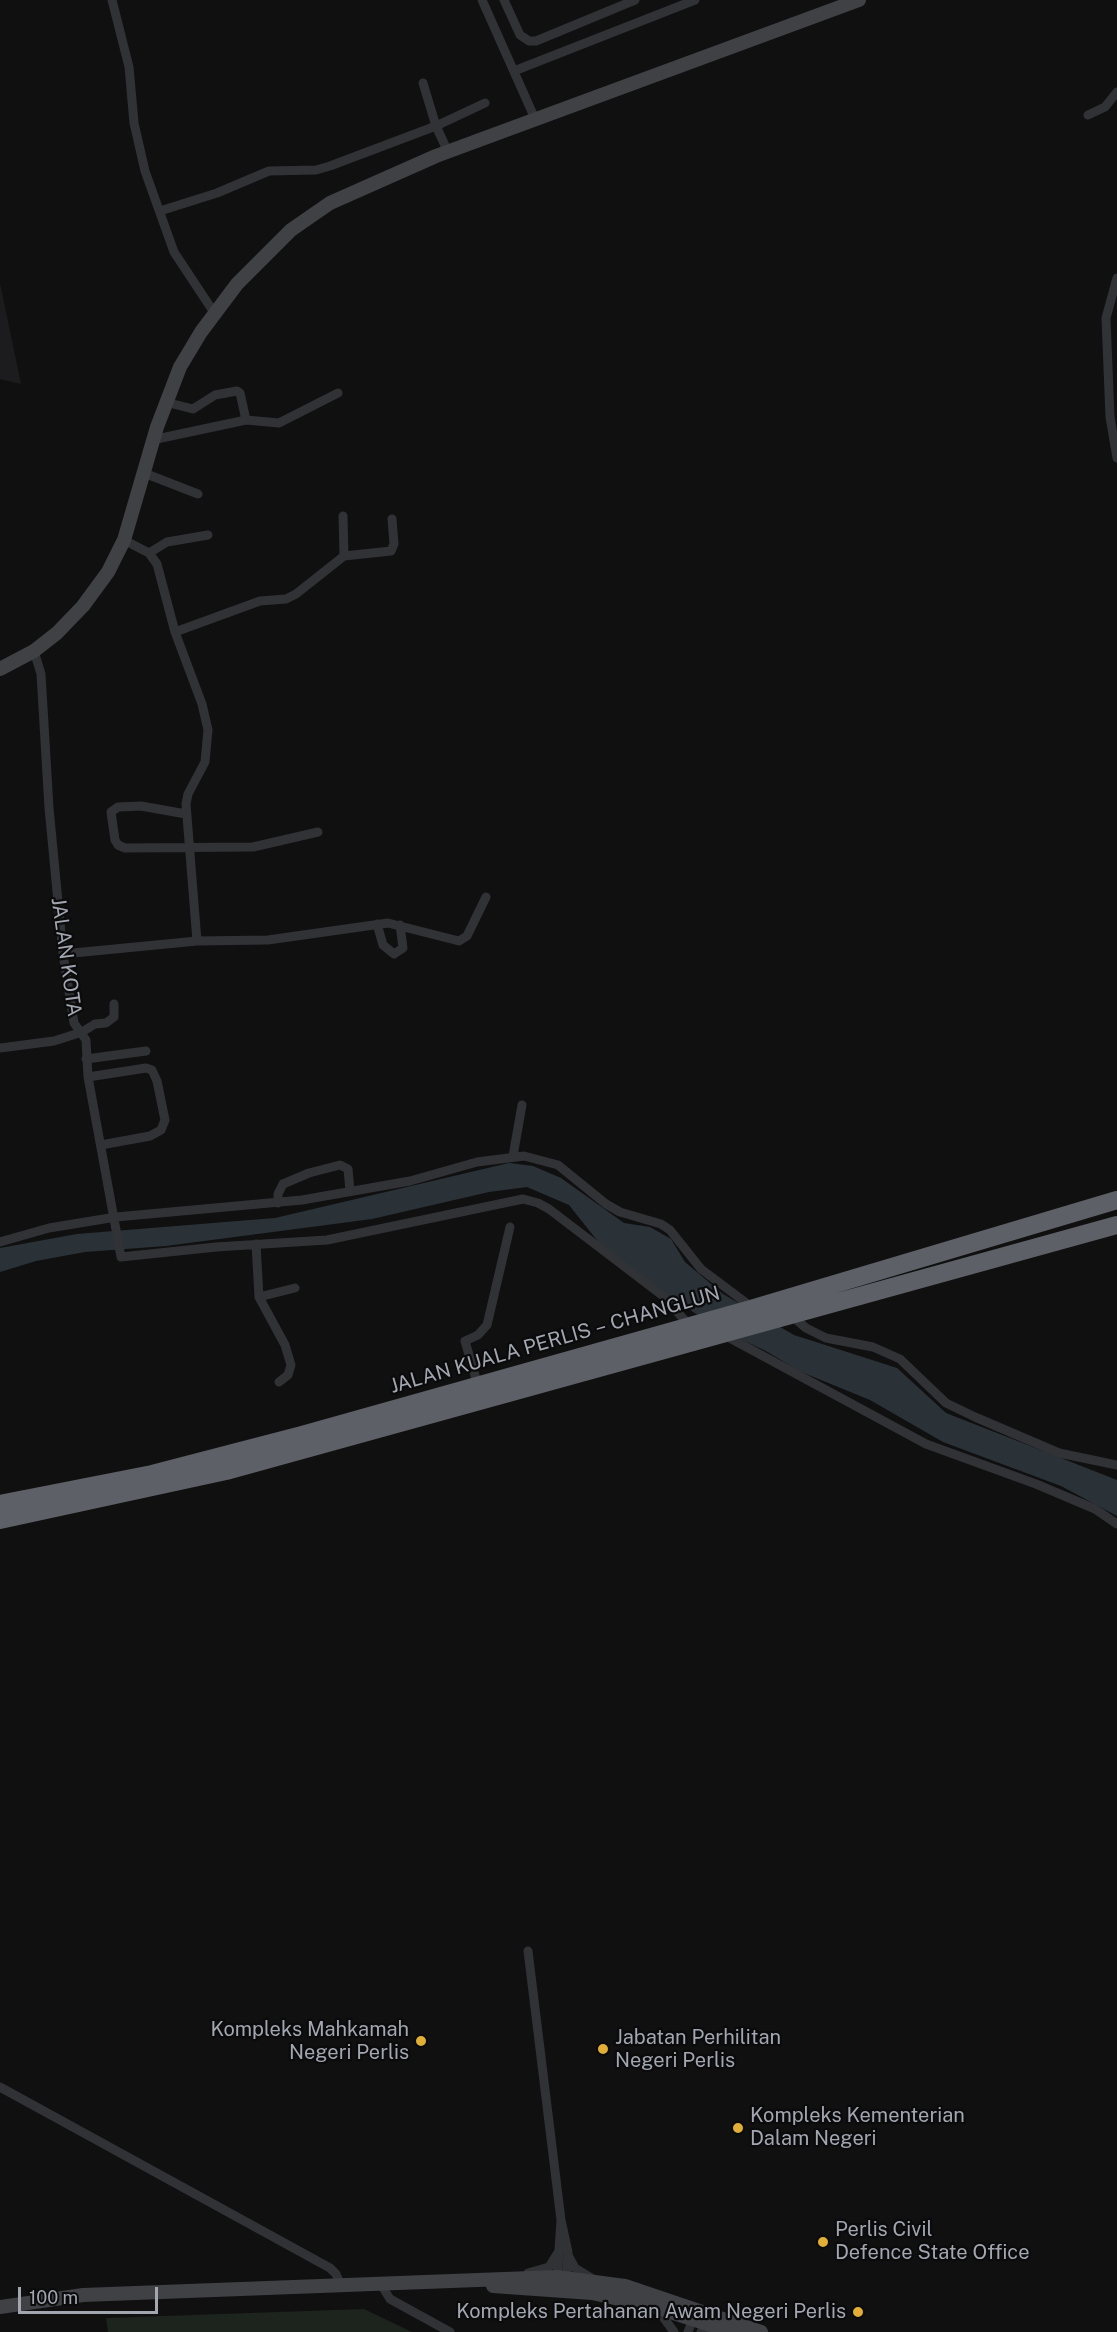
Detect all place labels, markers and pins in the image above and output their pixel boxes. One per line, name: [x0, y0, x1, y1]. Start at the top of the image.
place label: Kompleks Mahkamah Negeri Perlis: [210, 2018, 409, 2065]
place label: Jabatan Perhilitan Negeri Perlis: [615, 2026, 781, 2073]
marker: Kompleks Mahkamah Negeri Perlis: [414, 2034, 428, 2048]
marker: Jabatan Perhilitan Negeri Perlis: [596, 2042, 610, 2056]
place label: Kompleks Kementerian Dalam Negeri: [750, 2104, 965, 2151]
marker: Kompleks Kementerian Dalam Negeri: [731, 2121, 745, 2135]
place label: Perlis Civil Defence State Office: [835, 2218, 1029, 2265]
marker: Perlis Civil Defence State Office: [816, 2235, 830, 2249]
place label: Kompleks Pertahanan Awam Negeri Perlis: [456, 2300, 846, 2324]
marker: Kompleks Pertahanan Awam Negeri Perlis: [851, 2305, 865, 2319]

